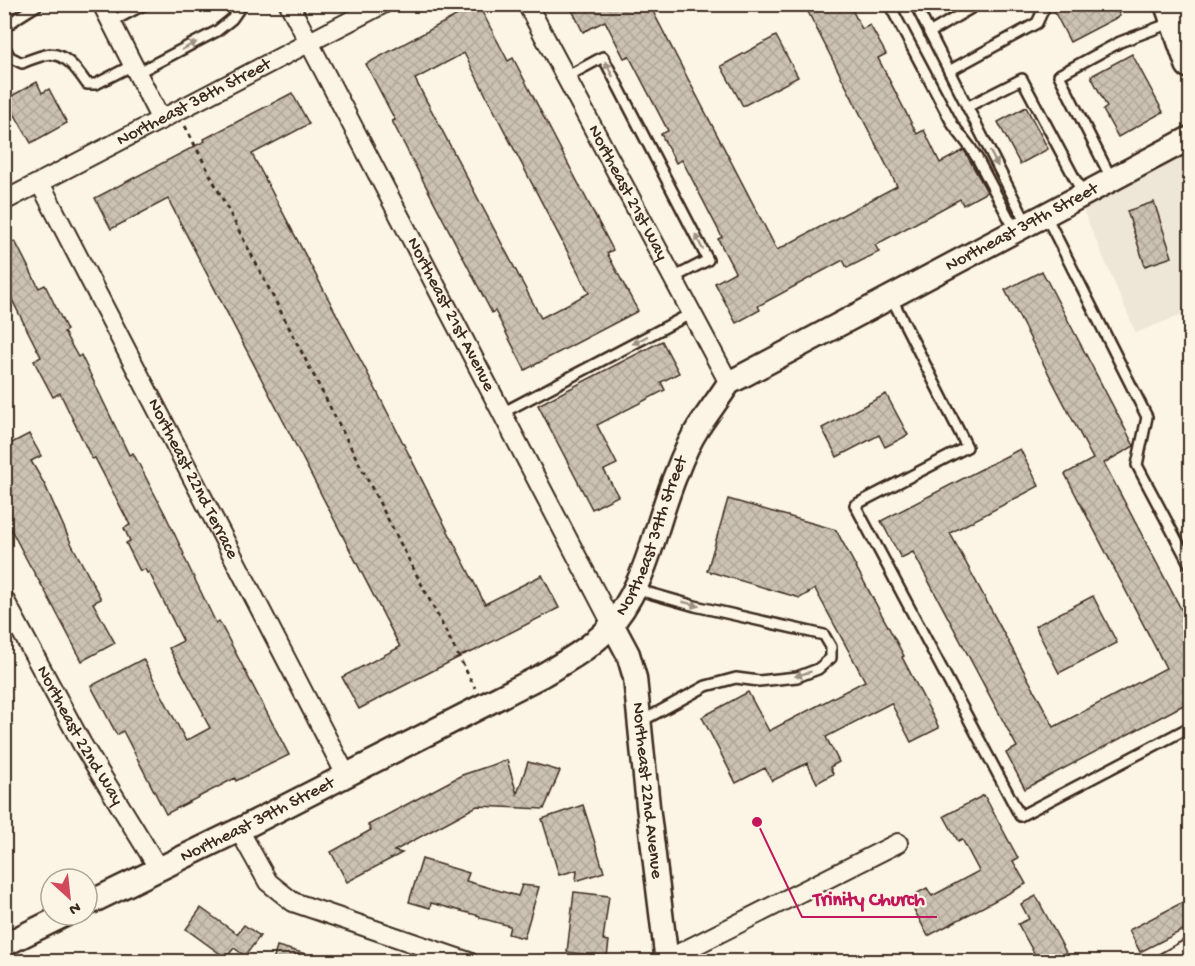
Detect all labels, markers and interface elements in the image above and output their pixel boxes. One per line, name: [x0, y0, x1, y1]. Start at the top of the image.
one-way arrow: [180, 41, 197, 51]
street label: Northeast 38th Street: [113, 53, 276, 151]
one-way arrow: [604, 61, 614, 78]
street label: Northeast 21st Way: [583, 121, 672, 264]
one-way arrow: [989, 150, 998, 167]
street label: Northeast 39th Street: [942, 177, 1103, 276]
street label: Northeast 21st Avenue: [402, 234, 500, 396]
one-way arrow: [694, 234, 703, 251]
one-way arrow: [631, 335, 648, 345]
street label: Northeast 22nd Terrace: [143, 395, 243, 563]
street label: Northeast 39th Street: [611, 451, 693, 620]
one-way arrow: [682, 600, 700, 609]
street label: Northeast 22nd Way: [31, 662, 128, 809]
one-way arrow: [794, 670, 812, 680]
street label: Northeast 22nd Avenue: [627, 701, 667, 880]
street label: Northeast 39th Street: [177, 772, 340, 867]
north arrow: [39, 867, 99, 927]
callout: Trinity Church: [802, 879, 937, 917]
text: Trinity Church: [811, 890, 925, 913]
text: N: [65, 896, 83, 918]

